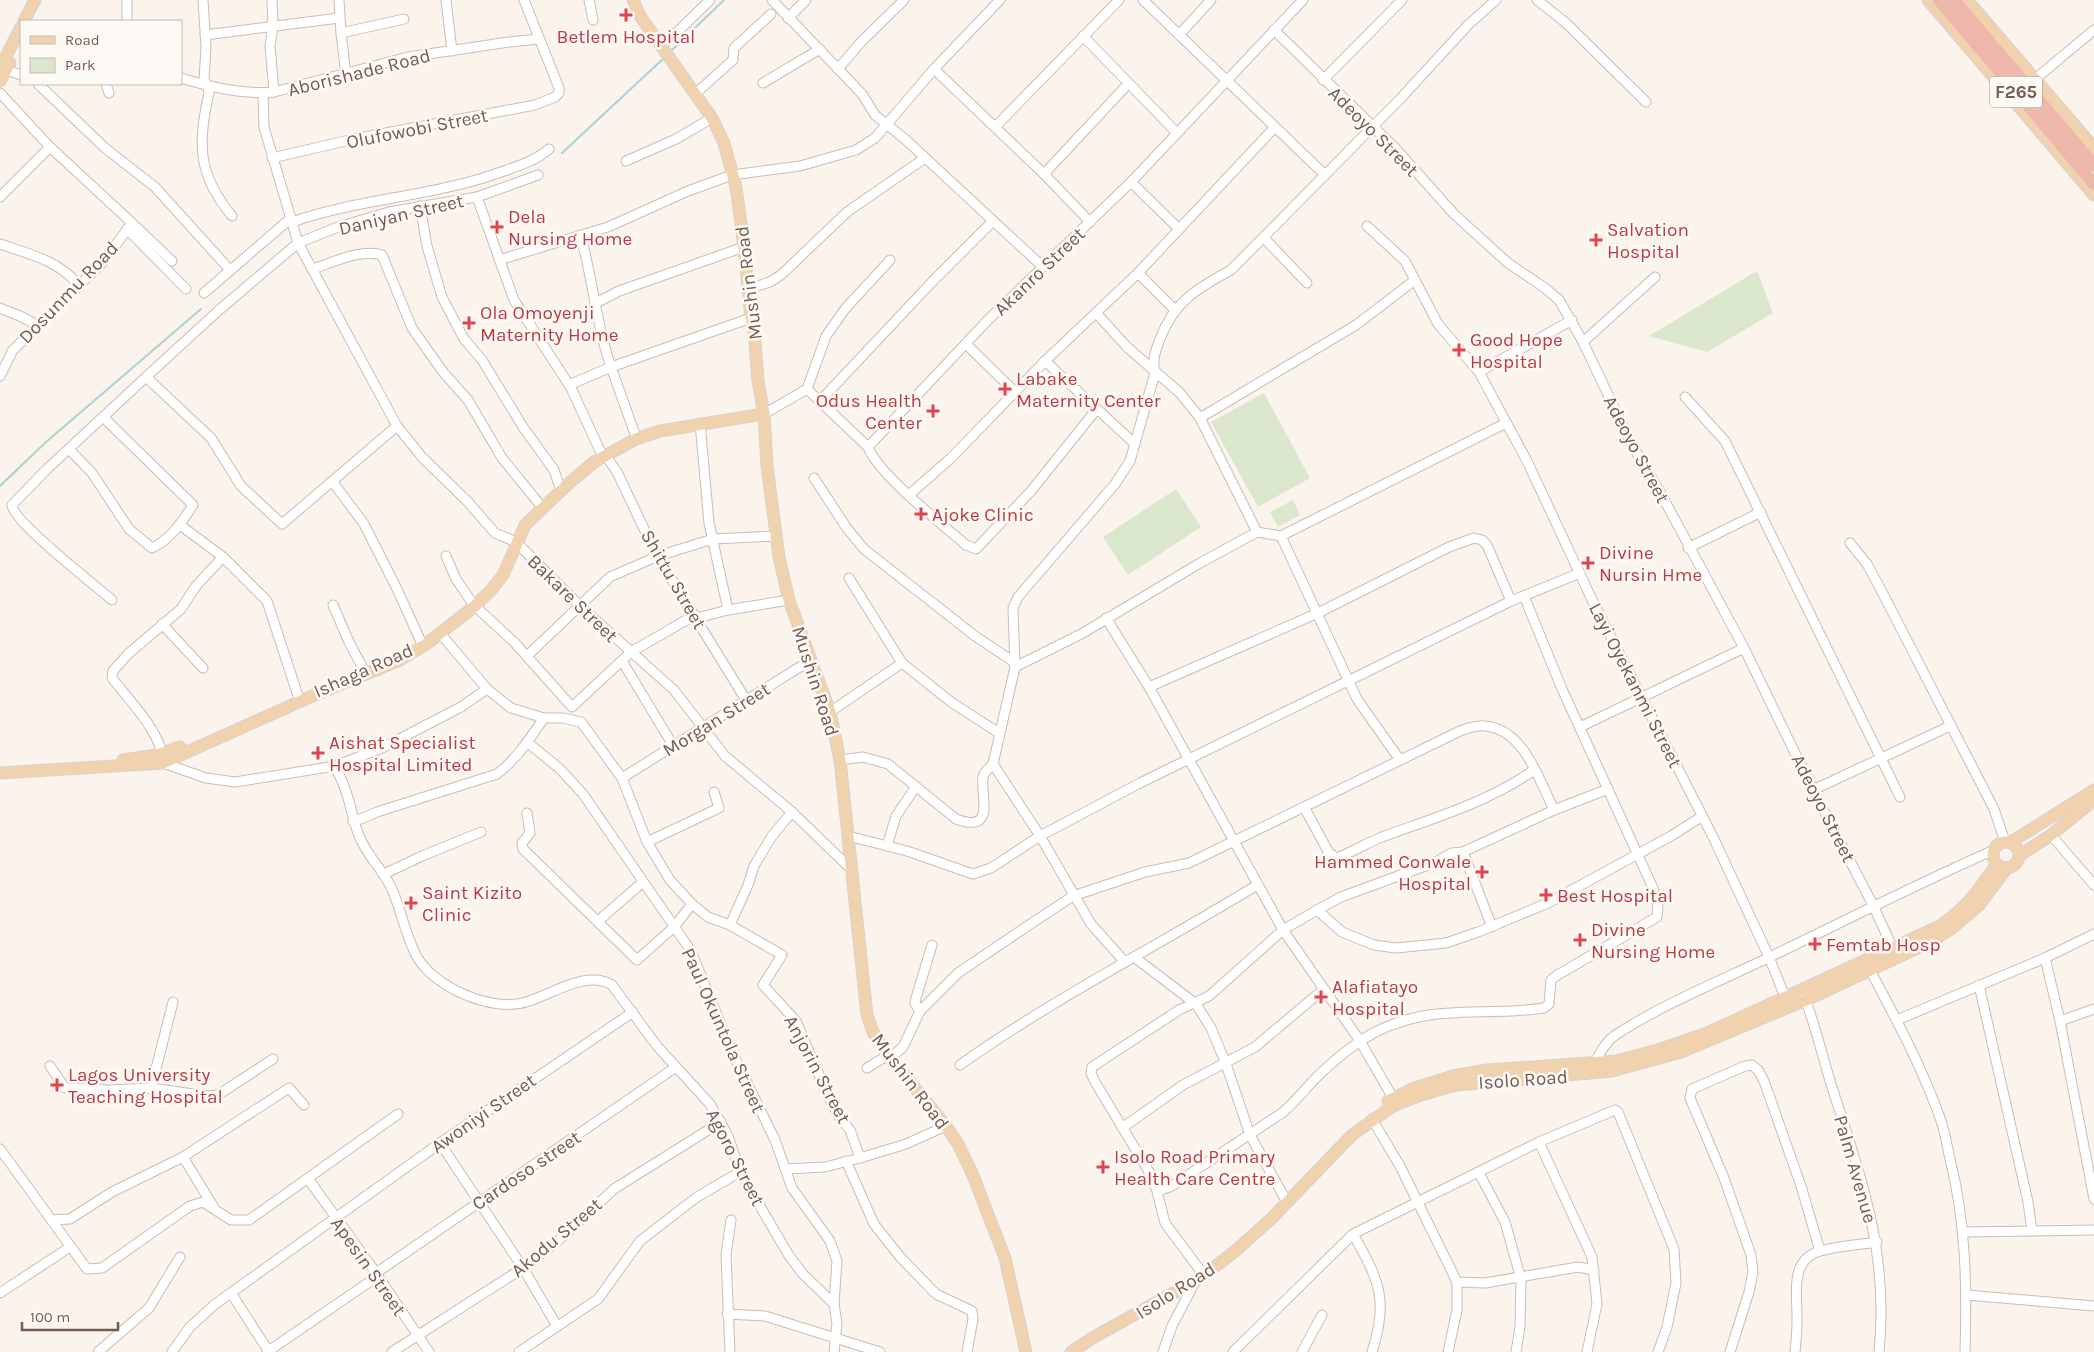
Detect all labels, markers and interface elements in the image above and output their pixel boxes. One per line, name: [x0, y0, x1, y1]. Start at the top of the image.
marker: Betlem Hospital: [619, 8, 633, 22]
legend: [20, 20, 182, 85]
place label: Betlem Hospital: [557, 26, 695, 48]
text: Road: [65, 31, 100, 49]
street label: Aborishade Road: [286, 45, 433, 101]
text: Park: [65, 56, 95, 74]
road number: F265: [1990, 76, 2042, 108]
street label: Adeoyo Street: [1324, 82, 1423, 181]
street label: Olufowobi Street: [345, 104, 490, 153]
street label: Daniyan Street: [337, 190, 466, 240]
place label: Dela Nursing Home: [508, 206, 632, 250]
place label: Salvation Hospital: [1607, 219, 1689, 263]
marker: Dela Nursing Home: [490, 220, 504, 234]
street label: Akanro Street: [990, 223, 1090, 320]
street label: Mushin Road: [731, 225, 767, 341]
marker: Salvation Hospital: [1589, 233, 1603, 247]
street label: Dosunmu Road: [14, 237, 123, 348]
place label: Ola Omoyenji Maternity Home: [480, 302, 619, 346]
marker: Ola Omoyenji Maternity Home: [462, 316, 476, 330]
place label: Good Hope Hospital: [1470, 329, 1563, 373]
marker: Good Hope Hospital: [1452, 343, 1466, 357]
place label: Labake Maternity Center: [1016, 368, 1161, 412]
marker: Labake Maternity Center: [998, 382, 1012, 396]
place label: Odus Health Center: [816, 390, 922, 434]
street label: Adeoyo Street: [1599, 392, 1674, 507]
marker: Odus Health Center: [926, 404, 940, 418]
place label: Ajoke Clinic: [932, 504, 1034, 526]
marker: Ajoke Clinic: [914, 507, 928, 521]
street label: Shittu Street: [636, 526, 710, 633]
place label: Divine Nursin Hme: [1599, 542, 1702, 586]
street label: Bakare Street: [523, 550, 622, 647]
marker: Divine Nursin Hme: [1581, 556, 1595, 570]
street label: Layi Oyekanmi Street: [1584, 599, 1686, 772]
street label: Mushin Road: [787, 623, 843, 739]
street label: Ishaga Road: [310, 639, 417, 703]
street label: Morgan Street: [659, 678, 774, 762]
place label: Aishat Specialist Hospital Limited: [329, 732, 476, 776]
marker: Aishat Specialist Hospital Limited: [311, 746, 325, 760]
street label: Adeoyo Street: [1786, 751, 1860, 866]
place label: Hammed Conwale Hospital: [1314, 851, 1471, 895]
marker: Hammed Conwale Hospital: [1475, 865, 1489, 879]
place label: Saint Kizito Clinic: [422, 882, 522, 926]
place label: Best Hospital: [1557, 885, 1673, 907]
marker: Best Hospital: [1539, 888, 1553, 902]
marker: Saint Kizito Clinic: [404, 896, 418, 910]
place label: Divine Nursing Home: [1591, 919, 1715, 963]
marker: Divine Nursing Home: [1573, 933, 1587, 947]
place label: Femtab Hosp: [1826, 934, 1941, 956]
marker: Femtab Hosp: [1808, 937, 1822, 951]
street label: Paul Okuntola Street: [677, 945, 769, 1116]
place label: Alafiatayo Hospital: [1332, 976, 1418, 1020]
marker: Alafiatayo Hospital: [1314, 990, 1328, 1004]
street label: Anjorin Street: [779, 1012, 855, 1127]
street label: Mushin Road: [867, 1029, 953, 1134]
place label: Lagos University Teaching Hospital: [68, 1064, 223, 1108]
street label: Isolo Road: [1478, 1066, 1569, 1094]
street label: Awoniyi Street: [427, 1070, 540, 1158]
marker: Lagos University Teaching Hospital: [50, 1078, 64, 1092]
street label: Agoro Street: [701, 1105, 769, 1210]
street label: Palm Avenue: [1829, 1113, 1881, 1226]
street label: Cardoso street: [468, 1126, 585, 1215]
place label: Isolo Road Primary Health Care Centre: [1114, 1146, 1275, 1190]
marker: Isolo Road Primary Health Care Centre: [1096, 1160, 1110, 1174]
street label: Akodu Street: [507, 1194, 606, 1282]
street label: Apesin Street: [326, 1213, 410, 1320]
street label: Isolo Road: [1132, 1258, 1219, 1324]
scale bar: [22, 1300, 119, 1332]
text: 100 m: [30, 1308, 70, 1326]

